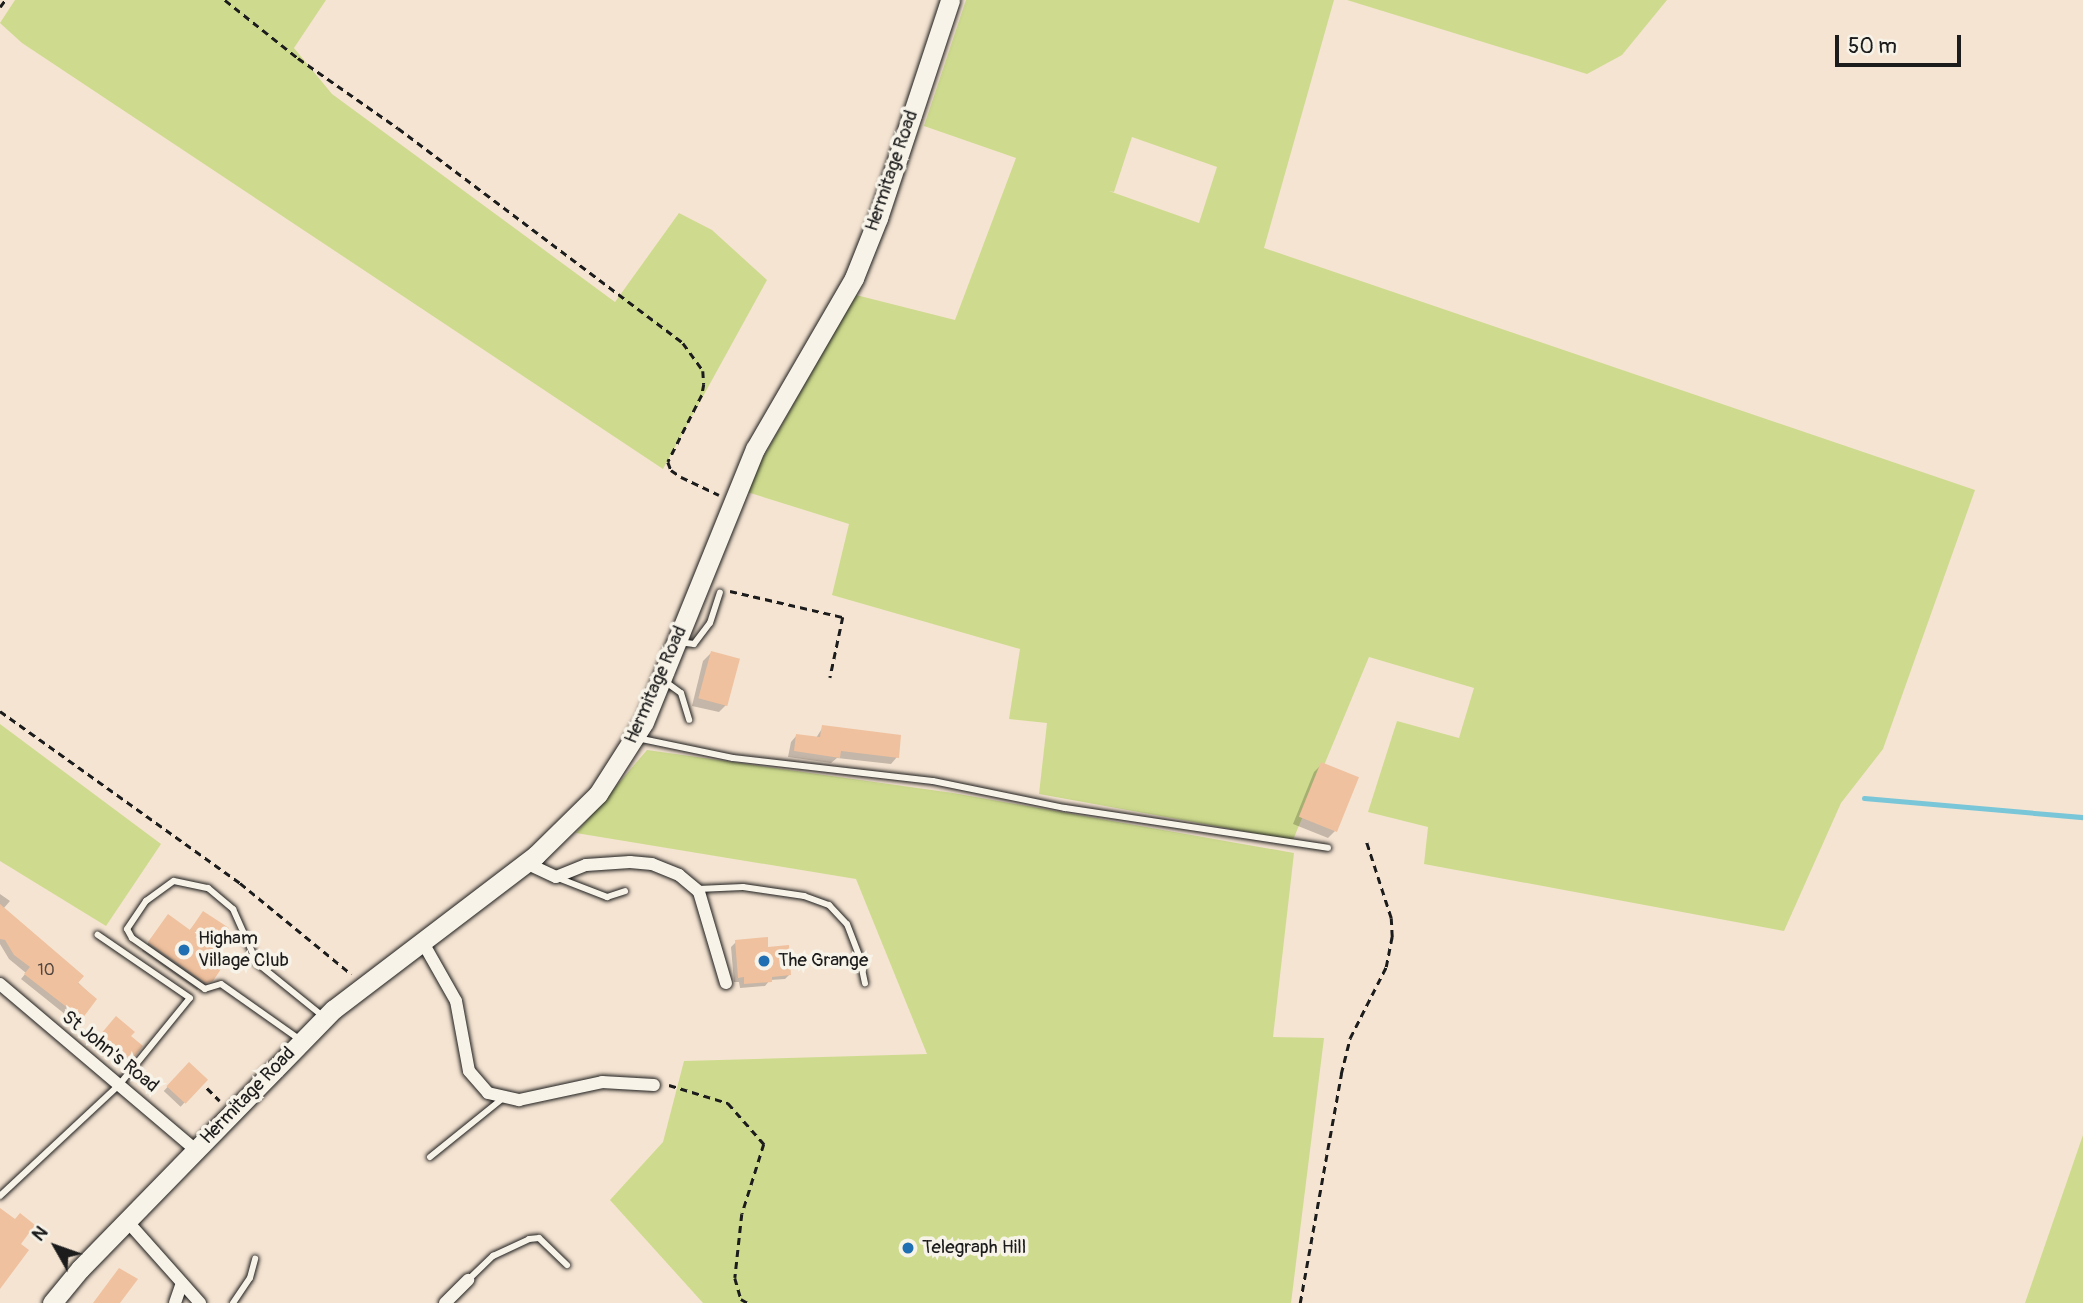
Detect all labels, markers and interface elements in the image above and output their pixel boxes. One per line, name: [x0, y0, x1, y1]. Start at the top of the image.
scale bar: [1838, 21, 1964, 65]
text: 50 m: [1848, 33, 1897, 60]
street label: Hermitage Road: [861, 107, 923, 235]
street label: Hermitage Road: [620, 623, 692, 747]
place label: Higham Village Club: [198, 928, 289, 972]
marker: Higham Village Club: [176, 942, 192, 958]
place label: The Grange: [778, 950, 868, 972]
marker: The Grange: [756, 953, 772, 969]
house number: 10: [37, 960, 55, 980]
street label: St John's Road: [57, 1006, 163, 1098]
street label: Hermitage Road: [196, 1043, 300, 1149]
north arrow: [21, 1212, 91, 1282]
text: N: [27, 1221, 53, 1246]
place label: Telegraph Hill: [922, 1237, 1026, 1259]
marker: Telegraph Hill: [900, 1240, 916, 1256]

